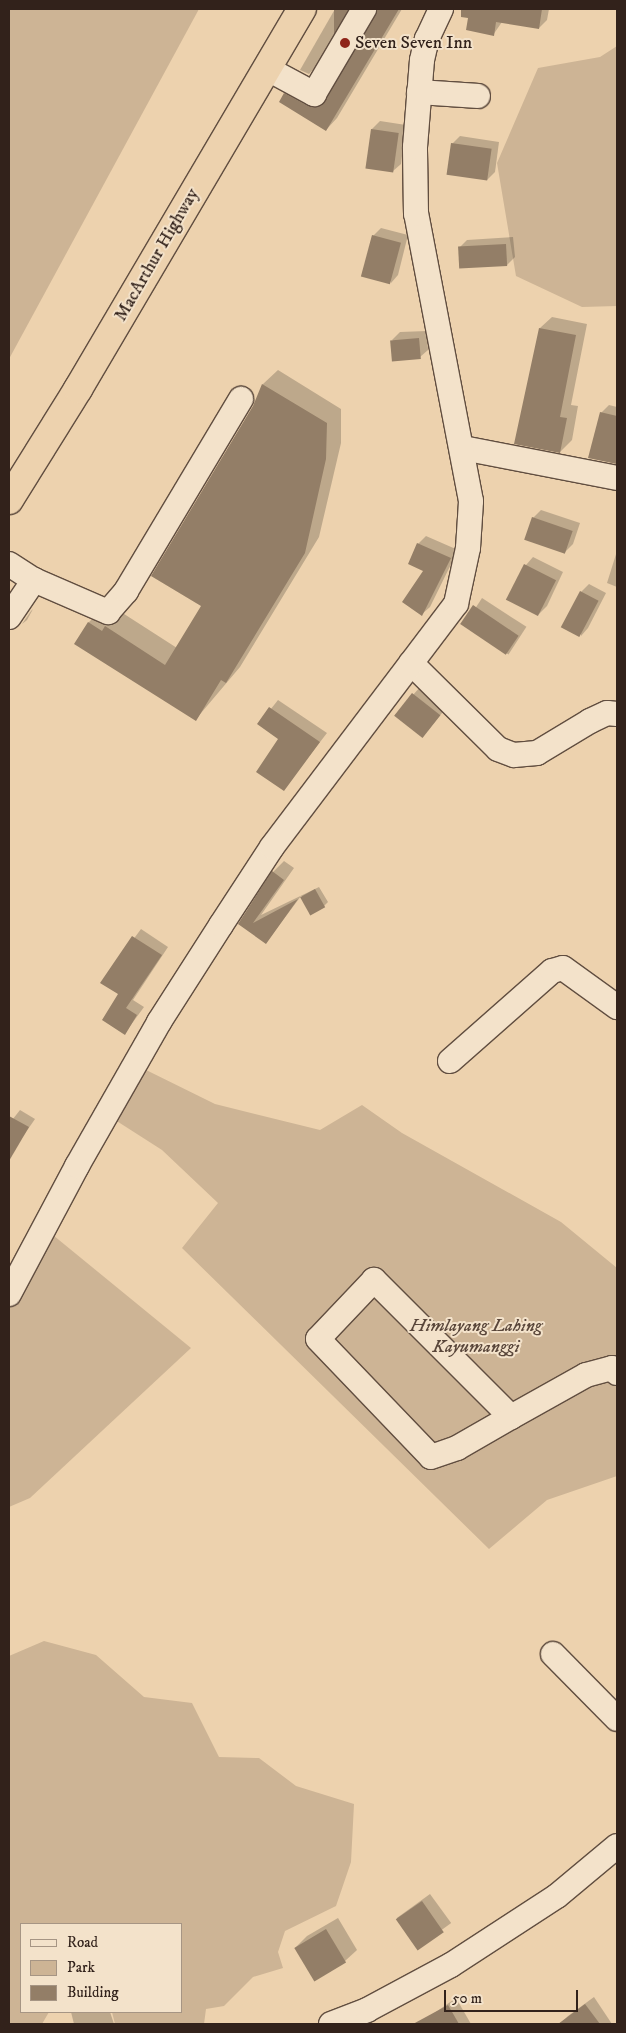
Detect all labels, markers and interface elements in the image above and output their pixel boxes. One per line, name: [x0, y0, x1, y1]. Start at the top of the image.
place label: Seven Seven Inn: [355, 32, 472, 54]
marker: Seven Seven Inn: [339, 37, 351, 49]
street label: MacArthur Highway: [110, 185, 204, 325]
park label: Himlayang Lahing Kayumanggi: [410, 1316, 542, 1358]
legend: [20, 1923, 182, 2013]
text: Road: [67, 1933, 98, 1952]
text: Park: [67, 1958, 95, 1977]
scale bar: [446, 1980, 580, 2012]
text: Building: [67, 1983, 119, 2002]
text: 50 m: [452, 1989, 482, 2008]

